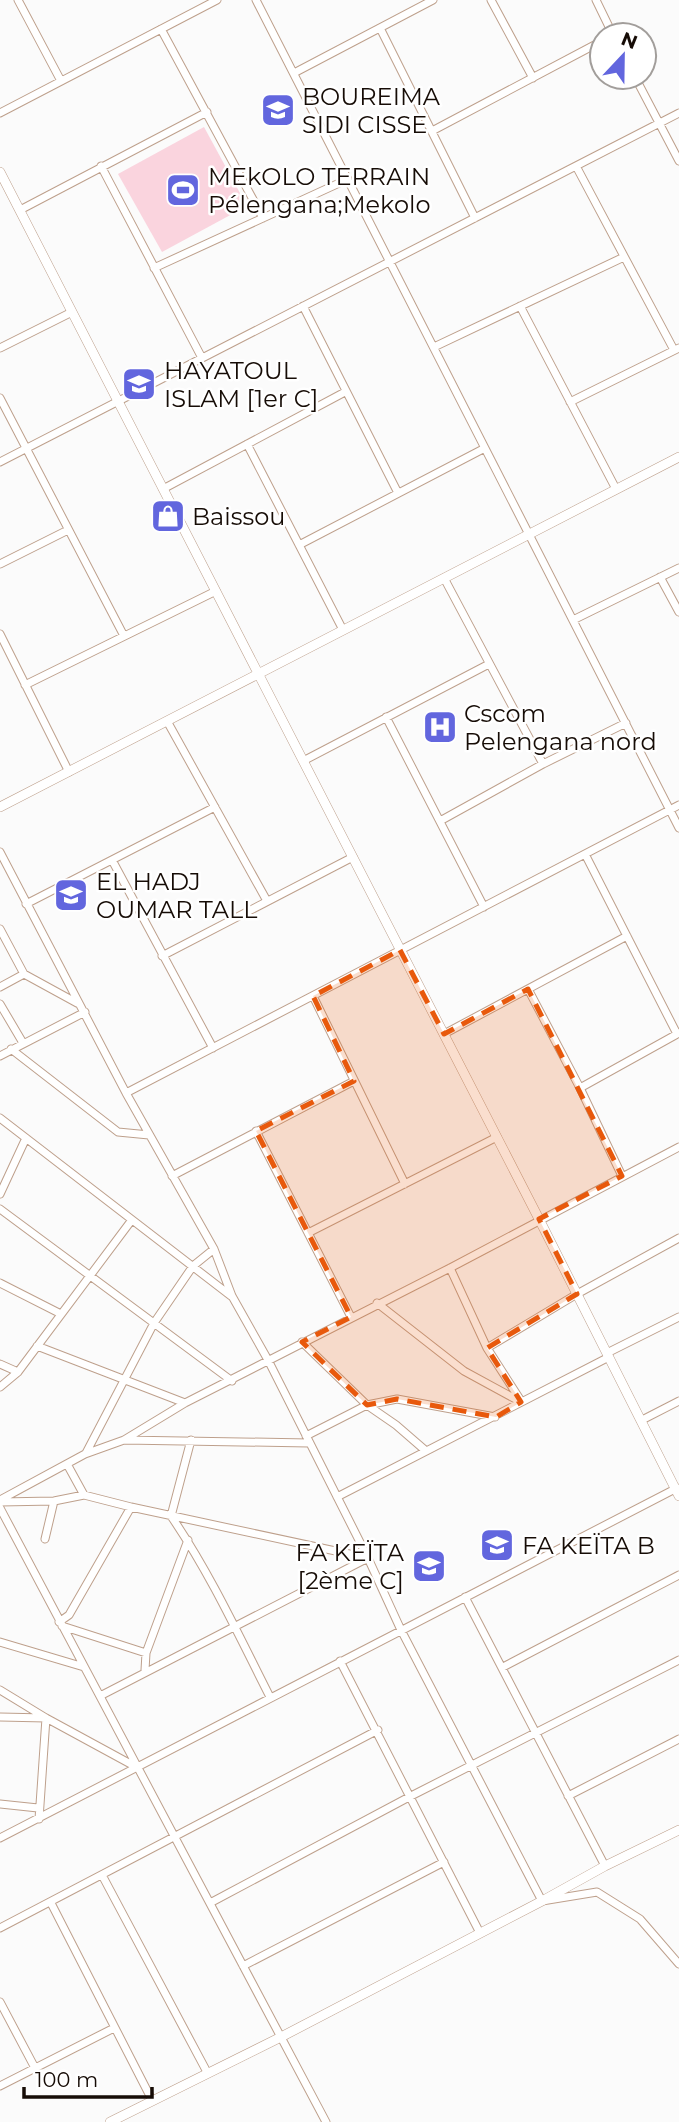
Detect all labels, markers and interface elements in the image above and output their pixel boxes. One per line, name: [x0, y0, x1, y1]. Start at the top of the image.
north arrow: [588, 21, 658, 91]
text: N: [618, 27, 641, 54]
place label: BOUREIMA SIDI CISSE: [302, 82, 441, 139]
school or university icon: BOUREIMA SIDI CISSE: [259, 91, 297, 129]
place label: MEkOLO TERRAIN Pélengana;Mekolo: [208, 162, 430, 219]
sports icon: MEkOLO TERRAIN Pélengana;Mekolo: [164, 171, 202, 209]
place label: HAYATOUL ISLAM [1er C]: [164, 356, 318, 413]
school or university icon: HAYATOUL ISLAM [1er C]: [120, 365, 158, 403]
shop icon: Baissou: [149, 497, 187, 535]
place label: Baissou: [192, 502, 285, 531]
place label: Cscom Pelengana nord: [464, 699, 657, 756]
hospital icon: Cscom Pelengana nord: [421, 708, 459, 746]
place label: EL HADJ OUMAR TALL: [96, 867, 257, 924]
school or university icon: EL HADJ OUMAR TALL: [52, 876, 90, 914]
school or university icon: FA KEÏTA B: [478, 1526, 516, 1564]
place label: FA KEÏTA B: [522, 1531, 655, 1560]
place label: FA KEÏTA [2ème C]: [296, 1538, 405, 1595]
school or university icon: FA KEÏTA [2ème C]: [410, 1547, 448, 1585]
scale bar: [24, 2056, 152, 2100]
text: 100 m: [35, 2067, 98, 2092]

